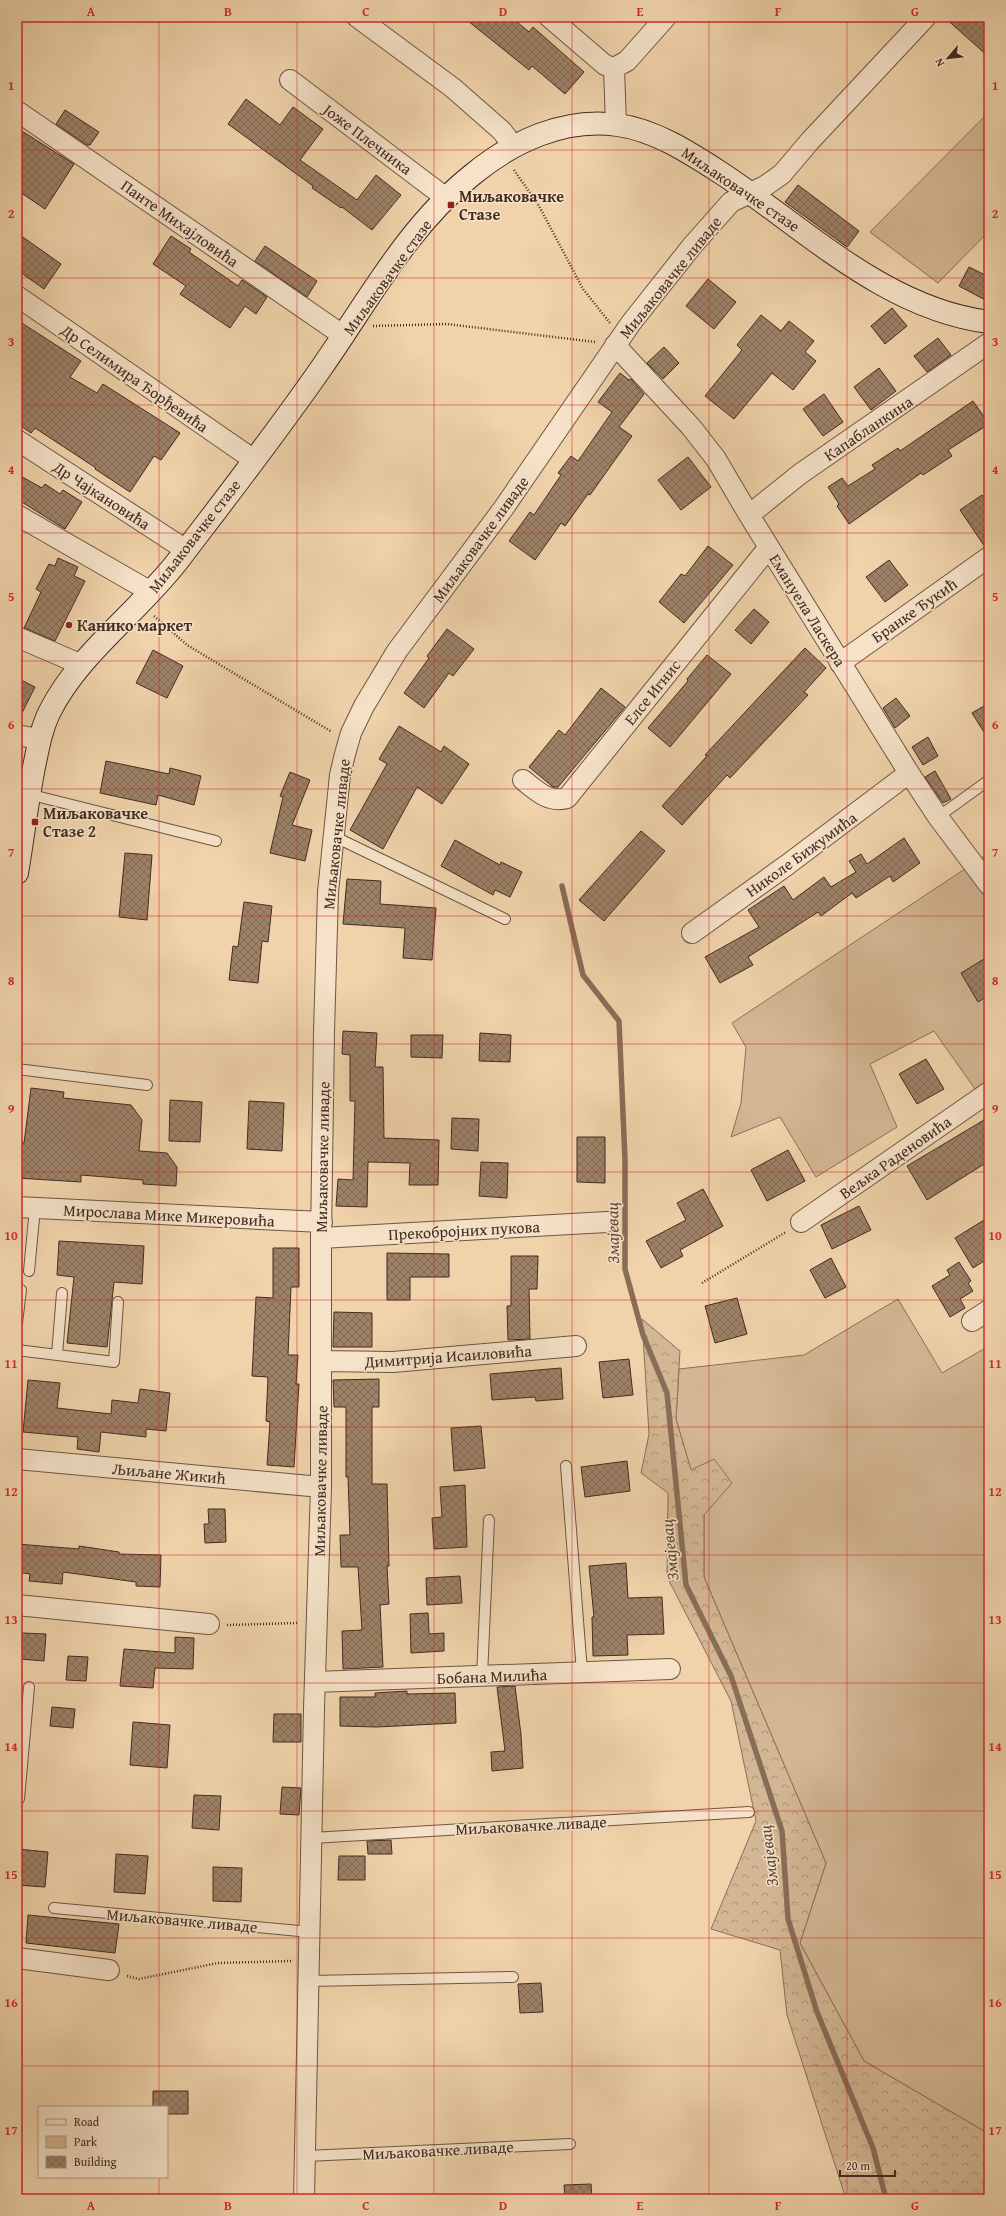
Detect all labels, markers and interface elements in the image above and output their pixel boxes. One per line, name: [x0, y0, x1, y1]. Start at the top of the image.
text: A: [87, 2, 96, 21]
text: B: [224, 2, 232, 21]
text: C: [362, 2, 370, 21]
text: D: [499, 2, 507, 21]
text: E: [637, 2, 644, 21]
text: F: [775, 2, 782, 21]
text: G: [911, 2, 919, 21]
north arrow: [928, 38, 968, 78]
text: N: [930, 55, 948, 70]
text: 1: [8, 76, 14, 95]
text: 1: [992, 76, 998, 95]
street label: Јоже Плечника: [317, 96, 418, 181]
street label: Миљаковачке стазе: [677, 140, 805, 238]
street label: Панте Михајловића: [116, 173, 244, 273]
place label: Миљаковачке Стазе: [459, 184, 564, 226]
marker: Миљаковачке Стазе: [446, 200, 456, 210]
text: 2: [8, 204, 15, 223]
text: 2: [992, 204, 999, 223]
street label: Миљаковачке ливаде: [613, 211, 727, 343]
street label: Миљаковачке стазе: [337, 214, 437, 340]
street label: Др Селимира Ђорђевића: [56, 317, 214, 438]
text: 3: [8, 332, 14, 351]
text: 3: [992, 332, 998, 351]
street label: Капабланкина: [819, 389, 918, 467]
street label: Др Чајкановића: [48, 454, 156, 536]
text: 4: [8, 460, 15, 479]
text: 4: [992, 460, 999, 479]
street label: Миљаковачке ливаде: [426, 471, 534, 607]
street label: Миљаковачке стазе: [142, 474, 246, 598]
street label: Емануела Ласкера: [764, 549, 853, 671]
street label: Бранке Ђукић: [866, 572, 962, 648]
text: 5: [8, 587, 15, 606]
text: 5: [992, 587, 999, 606]
place label: Канико маркет: [77, 613, 192, 637]
marker: Канико маркет: [64, 620, 74, 630]
street label: Елсе Игнис: [618, 654, 686, 730]
text: 6: [8, 715, 15, 734]
text: 6: [992, 715, 999, 734]
street label: Миљаковачке ливаде: [316, 757, 356, 911]
place label: Миљаковачке Стазе 2: [43, 801, 148, 843]
street label: Николе Бижумића: [740, 805, 862, 903]
marker: Миљаковачке Стазе 2: [30, 817, 40, 827]
text: 7: [8, 843, 15, 862]
text: 7: [992, 843, 999, 862]
text: 8: [8, 971, 15, 990]
text: 8: [992, 971, 999, 990]
street label: Миљаковачке ливаде: [309, 1081, 335, 1233]
text: 9: [8, 1099, 15, 1118]
text: 9: [992, 1099, 999, 1118]
street label: Вељка Раденовића: [834, 1109, 956, 1205]
street label: Мирослава Мике Микеровића: [63, 1197, 276, 1233]
water label: Змајевац: [599, 1201, 625, 1264]
street label: Прекобројних пукова: [388, 1214, 541, 1246]
text: 10: [4, 1226, 18, 1245]
text: 10: [988, 1226, 1002, 1245]
street label: Димитрија Исаиловића: [362, 1338, 533, 1374]
text: 11: [4, 1354, 18, 1373]
text: 11: [988, 1354, 1002, 1373]
street label: Миљаковачке ливаде: [307, 1405, 333, 1557]
street label: Љиљане Жикић: [111, 1456, 227, 1490]
text: 12: [4, 1482, 18, 1501]
text: 12: [988, 1482, 1002, 1501]
water label: Змајевац: [653, 1518, 685, 1582]
text: 13: [4, 1610, 18, 1629]
text: 13: [988, 1610, 1002, 1629]
street label: Бобана Милића: [436, 1662, 548, 1690]
text: 14: [4, 1737, 18, 1756]
text: 14: [988, 1737, 1002, 1756]
street label: Миљаковачке ливаде: [455, 1809, 607, 1841]
water label: Змајевац: [752, 1823, 784, 1888]
text: 15: [4, 1865, 18, 1884]
text: 15: [988, 1865, 1002, 1884]
street label: Миљаковачке ливаде: [106, 1901, 258, 1939]
text: 16: [4, 1993, 18, 2012]
text: 16: [988, 1993, 1002, 2012]
legend: [38, 2106, 168, 2178]
text: Road: [74, 2113, 100, 2130]
text: 17: [4, 2121, 18, 2140]
text: 17: [988, 2121, 1002, 2140]
text: Park: [74, 2133, 98, 2150]
street label: Миљаковачке ливаде: [362, 2134, 514, 2166]
scale bar: [840, 2152, 895, 2178]
text: Building: [74, 2153, 117, 2170]
text: 20 m: [846, 2157, 870, 2174]
text: A: [87, 2196, 96, 2215]
text: B: [224, 2196, 232, 2215]
text: C: [362, 2196, 370, 2215]
text: D: [499, 2196, 507, 2215]
text: E: [637, 2196, 644, 2215]
text: F: [775, 2196, 782, 2215]
text: G: [911, 2196, 919, 2215]

